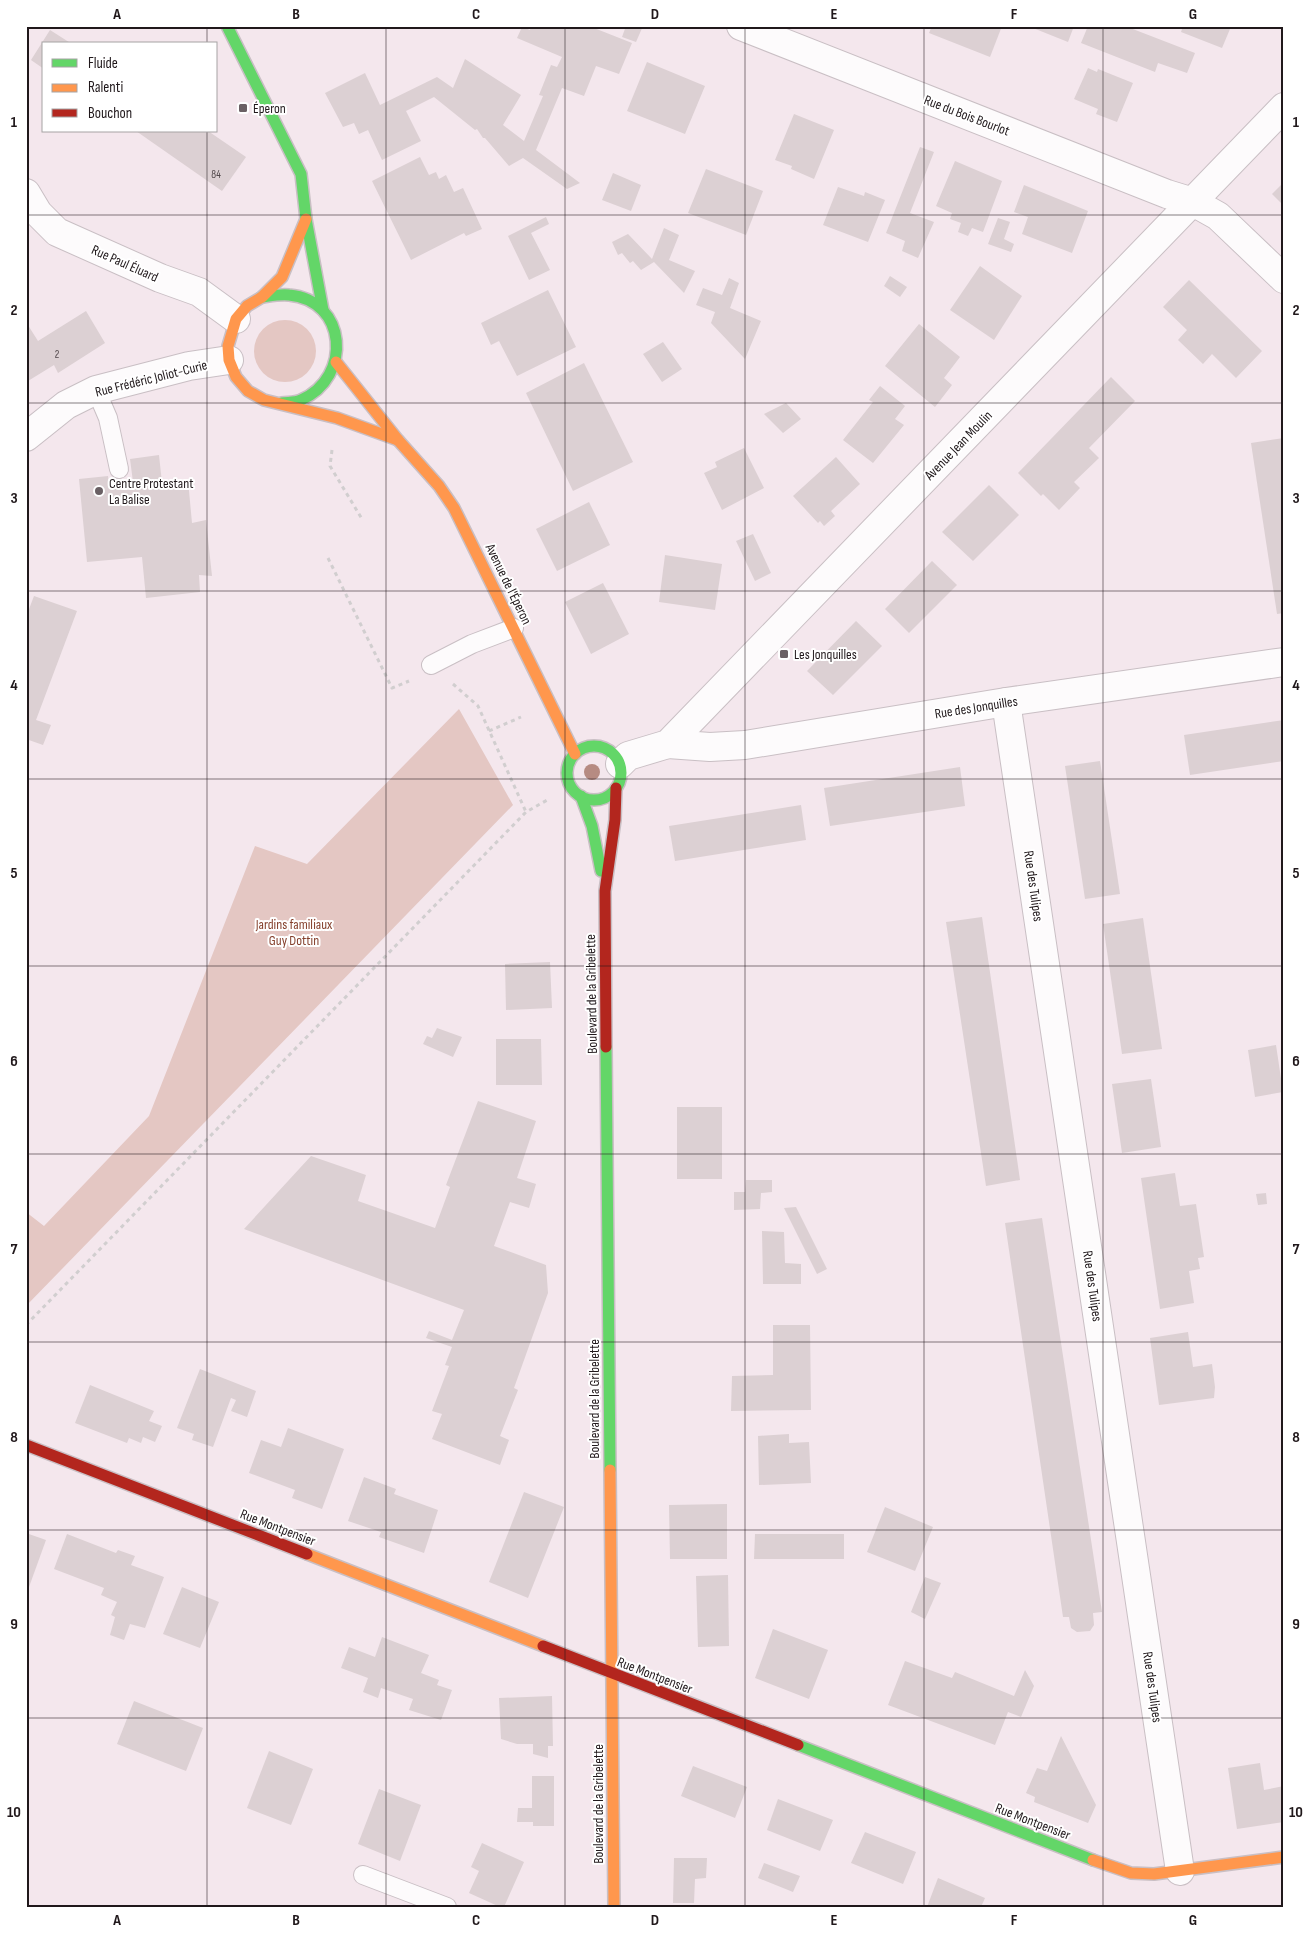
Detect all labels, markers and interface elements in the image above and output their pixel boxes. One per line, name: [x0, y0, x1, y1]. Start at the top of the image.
text: A: [112, 5, 121, 24]
text: B: [292, 5, 300, 24]
text: C: [472, 5, 480, 24]
text: D: [651, 5, 659, 24]
text: E: [831, 5, 838, 24]
text: F: [1011, 5, 1018, 24]
text: G: [1189, 5, 1197, 24]
legend: [42, 42, 218, 132]
text: Fluide: [88, 54, 118, 73]
text: Ralenti: [88, 78, 123, 97]
street label: Rue du Bois Bourlot: [921, 91, 1012, 140]
place label: Éperon: [253, 100, 286, 117]
marker: Éperon: [237, 102, 249, 114]
text: Bouchon: [88, 104, 132, 123]
text: 1: [11, 113, 18, 132]
text: 1: [1293, 113, 1300, 132]
house number: 84: [211, 168, 221, 181]
street label: Rue Paul Éluard: [89, 241, 161, 286]
text: 2: [10, 301, 18, 320]
text: 2: [1292, 301, 1300, 320]
house number: 2: [55, 348, 60, 361]
street label: Rue Frédéric Joliot-Curie: [93, 356, 209, 401]
street label: Avenue Jean Moulin: [920, 407, 996, 484]
place label: Centre Protestant La Balise: [109, 475, 194, 508]
marker: Centre Protestant La Balise: [93, 485, 105, 497]
text: 3: [10, 489, 18, 508]
text: 3: [1292, 489, 1300, 508]
street label: Avenue de l'Éperon: [481, 540, 535, 627]
place label: Les Jonquilles: [794, 646, 857, 663]
marker: Les Jonquilles: [778, 648, 790, 660]
text: 4: [10, 676, 18, 695]
text: 4: [1292, 676, 1300, 695]
street label: Rue des Jonquilles: [933, 693, 1019, 722]
street label: Rue des Tulipes: [1020, 850, 1047, 923]
text: 5: [10, 864, 18, 883]
text: 5: [1292, 864, 1300, 883]
park label: Jardins familiaux Guy Dottin: [255, 916, 333, 949]
street label: Boulevard de la Gribelette: [582, 934, 601, 1054]
text: 6: [10, 1052, 18, 1071]
text: 6: [1292, 1052, 1300, 1071]
text: 7: [11, 1240, 18, 1259]
text: 7: [1293, 1240, 1300, 1259]
street label: Rue des Tulipes: [1079, 1250, 1106, 1323]
street label: Boulevard de la Gribelette: [586, 1339, 603, 1459]
text: 8: [10, 1428, 18, 1447]
text: 8: [1292, 1428, 1300, 1447]
street label: Rue Montpensier: [238, 1505, 318, 1550]
text: 9: [10, 1615, 18, 1634]
text: 9: [1292, 1615, 1300, 1634]
street label: Rue des Tulipes: [1139, 1651, 1166, 1724]
street label: Rue Montpensier: [615, 1653, 695, 1698]
street label: Boulevard de la Gribelette: [590, 1744, 607, 1864]
street label: Rue Montpensier: [993, 1799, 1073, 1844]
text: 10: [7, 1803, 21, 1822]
text: 10: [1289, 1803, 1303, 1822]
text: A: [112, 1911, 121, 1930]
text: B: [292, 1911, 300, 1930]
text: C: [472, 1911, 480, 1930]
text: D: [651, 1911, 659, 1930]
text: E: [831, 1911, 838, 1930]
text: F: [1011, 1911, 1018, 1930]
text: G: [1189, 1911, 1197, 1930]

